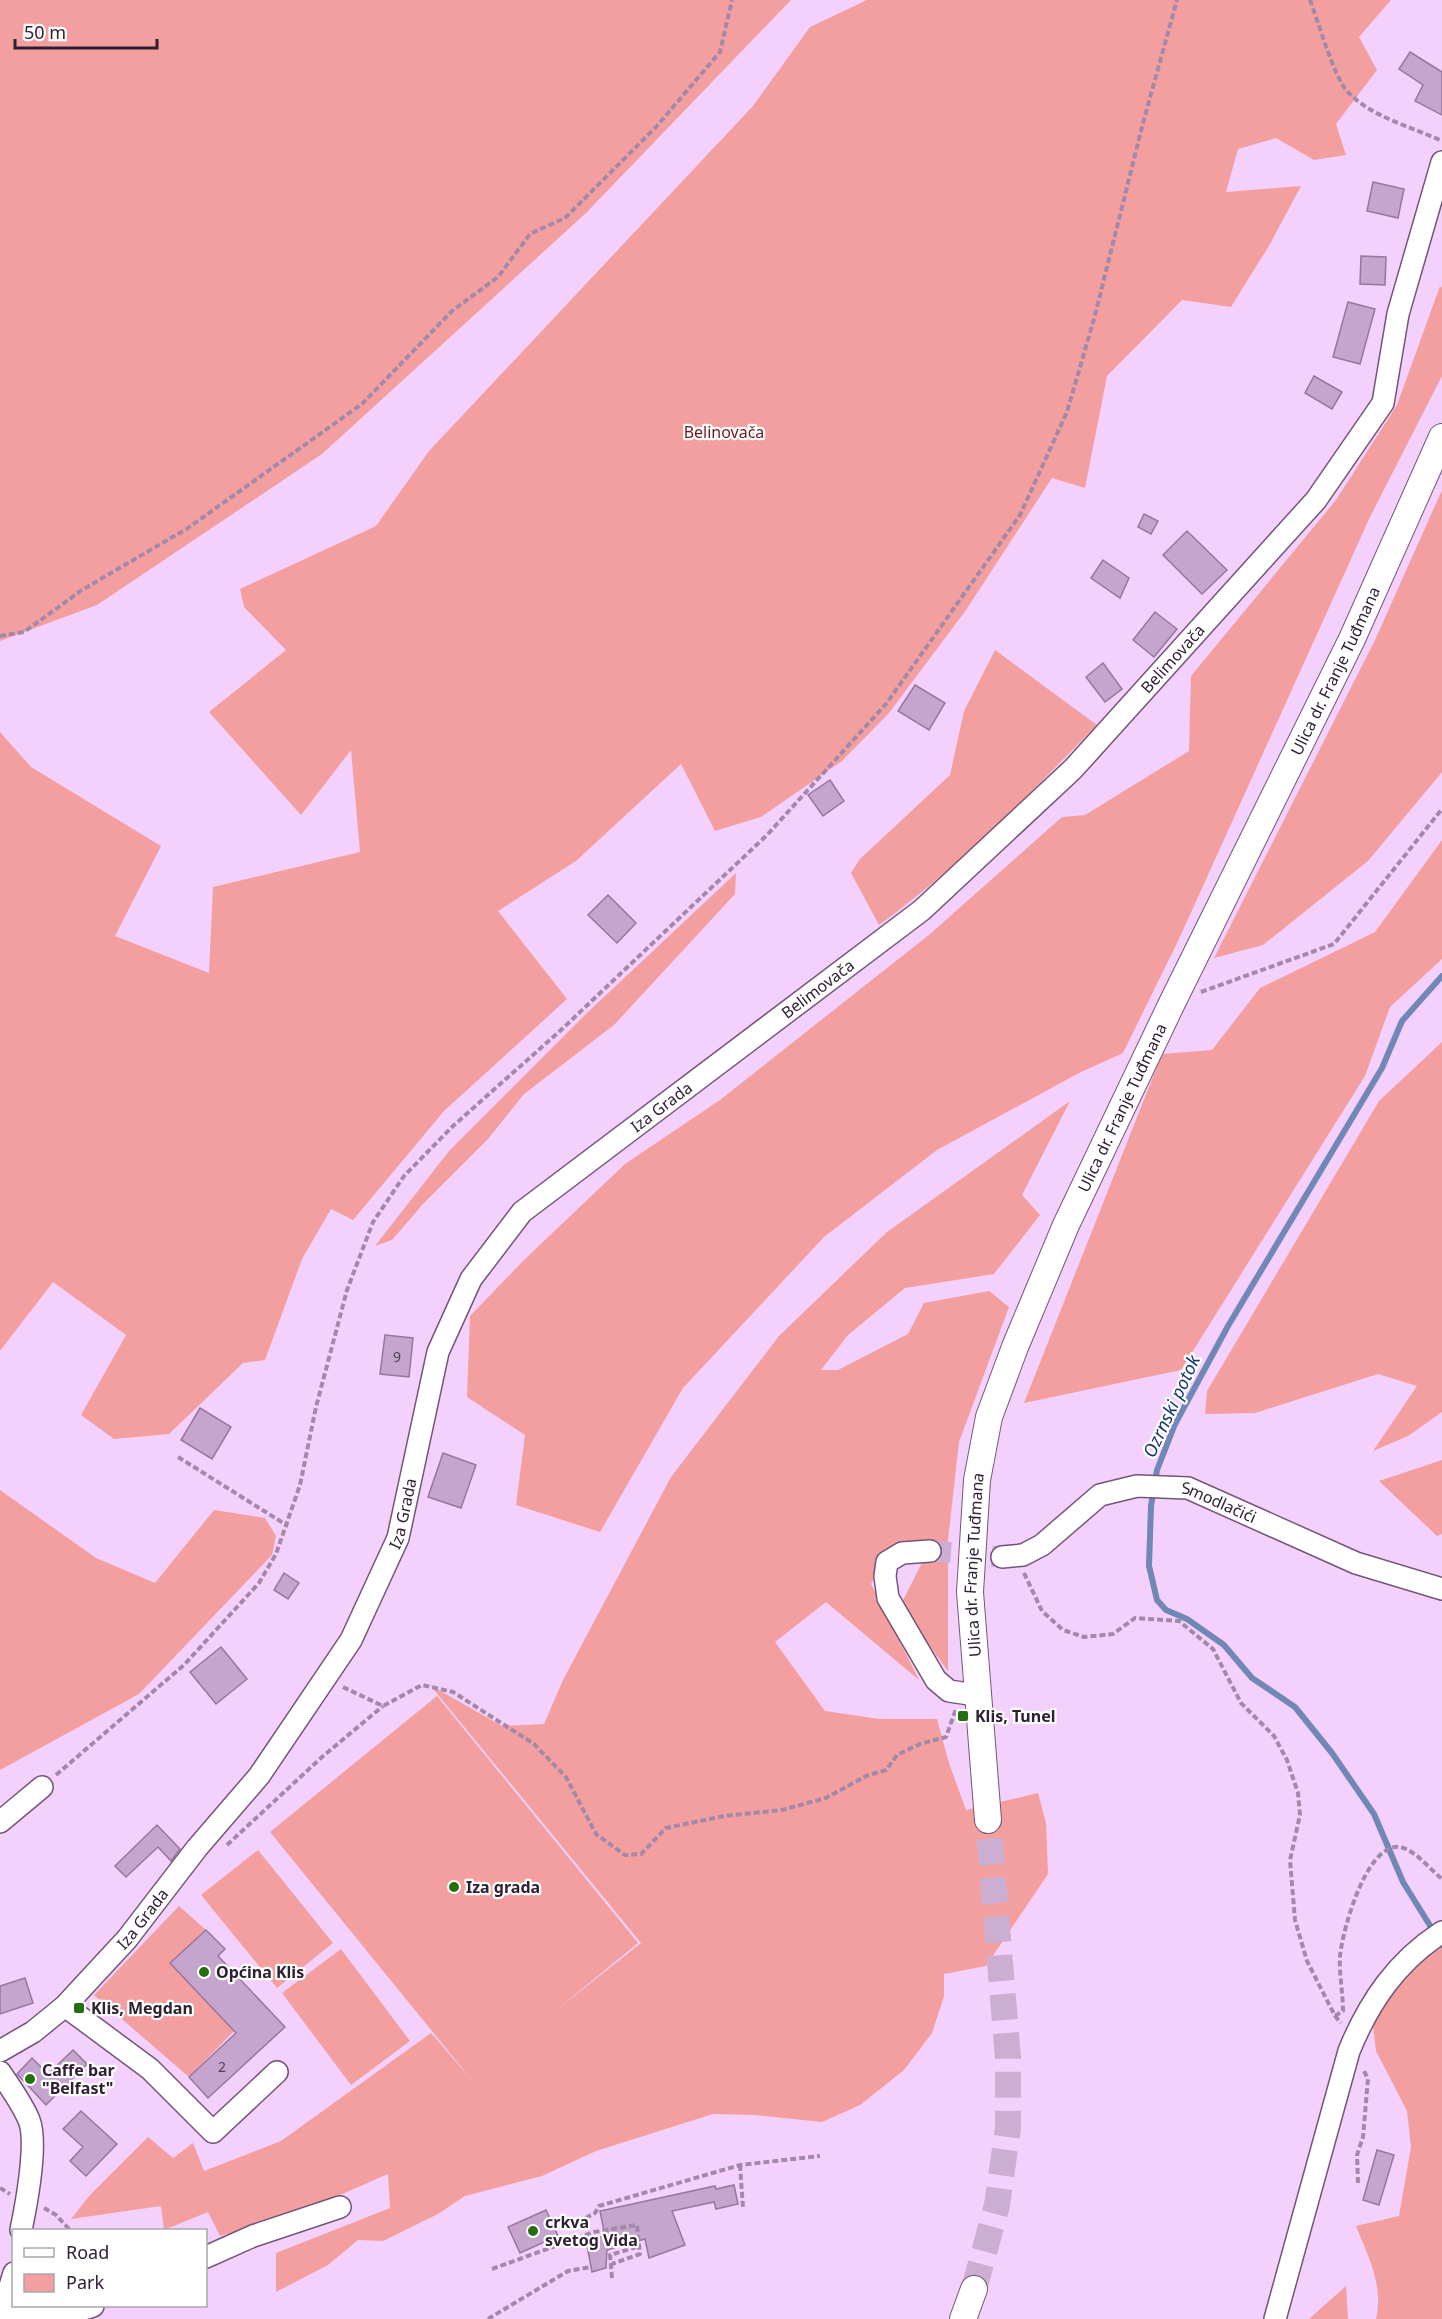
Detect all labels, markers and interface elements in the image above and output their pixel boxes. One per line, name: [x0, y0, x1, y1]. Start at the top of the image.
scale bar: [15, 12, 158, 50]
text: 50 m: [24, 20, 66, 44]
park label: Belinovača: [684, 421, 764, 443]
street label: Ulica dr. Franje Tuđmana: [1285, 583, 1385, 759]
street label: Belimovača: [1136, 619, 1210, 698]
street label: Belimovača: [777, 954, 859, 1023]
street label: Ulica dr. Franje Tuđmana: [1072, 1020, 1172, 1196]
street label: Iza Grada: [626, 1076, 697, 1137]
house number: 9: [393, 1347, 401, 1366]
water label: Ozrnski potok: [1137, 1350, 1206, 1461]
street label: Ulica dr. Franje Tuđmana: [959, 1471, 989, 1658]
street label: Iza Grada: [383, 1476, 422, 1552]
street label: Smodlačići: [1181, 1477, 1260, 1528]
place label: Klis, Tunel: [975, 1705, 1055, 1727]
marker: Klis, Tunel: [956, 1709, 970, 1723]
place label: Iza grada: [466, 1876, 540, 1898]
marker: Iza grada: [447, 1880, 461, 1894]
street label: Iza Grada: [112, 1884, 173, 1954]
place label: Općina Klis: [216, 1961, 304, 1983]
marker: Općina Klis: [197, 1965, 211, 1979]
place label: Klis, Megdan: [91, 1997, 193, 2019]
marker: Klis, Megdan: [72, 2001, 86, 2015]
house number: 2: [218, 2057, 226, 2076]
place label: Caffe bar "Belfast": [42, 2059, 115, 2099]
marker: Caffe bar "Belfast": [23, 2072, 37, 2086]
place label: crkva svetog Vida: [545, 2211, 638, 2251]
marker: crkva svetog Vida: [526, 2224, 540, 2238]
legend: [12, 2229, 207, 2307]
text: Road: [66, 2240, 109, 2264]
text: Park: [66, 2270, 104, 2294]

